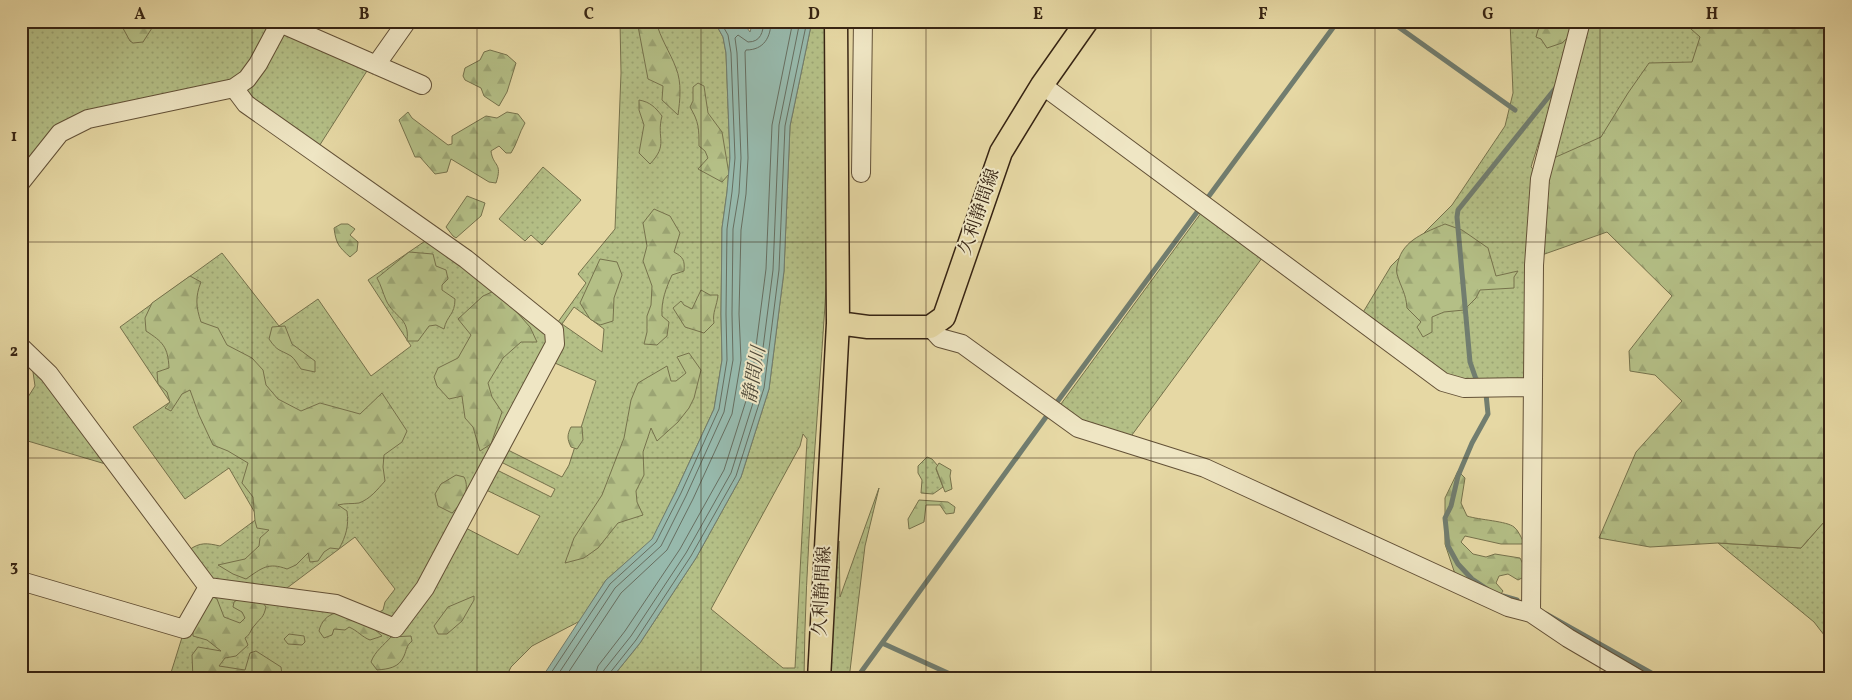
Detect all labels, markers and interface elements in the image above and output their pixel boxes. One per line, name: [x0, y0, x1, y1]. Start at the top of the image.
text: A: [134, 4, 146, 26]
text: B: [359, 4, 370, 26]
text: C: [584, 4, 594, 26]
text: D: [808, 4, 820, 26]
text: E: [1033, 4, 1043, 26]
text: F: [1258, 4, 1268, 26]
text: G: [1482, 4, 1494, 26]
text: H: [1706, 4, 1718, 26]
text: 1: [11, 126, 17, 148]
street label: 久利静間線: [954, 165, 1006, 259]
text: 2: [10, 341, 18, 363]
water label: 静間川: [737, 343, 773, 405]
street label: 久利静間線: [808, 545, 838, 637]
text: 3: [10, 556, 18, 578]

